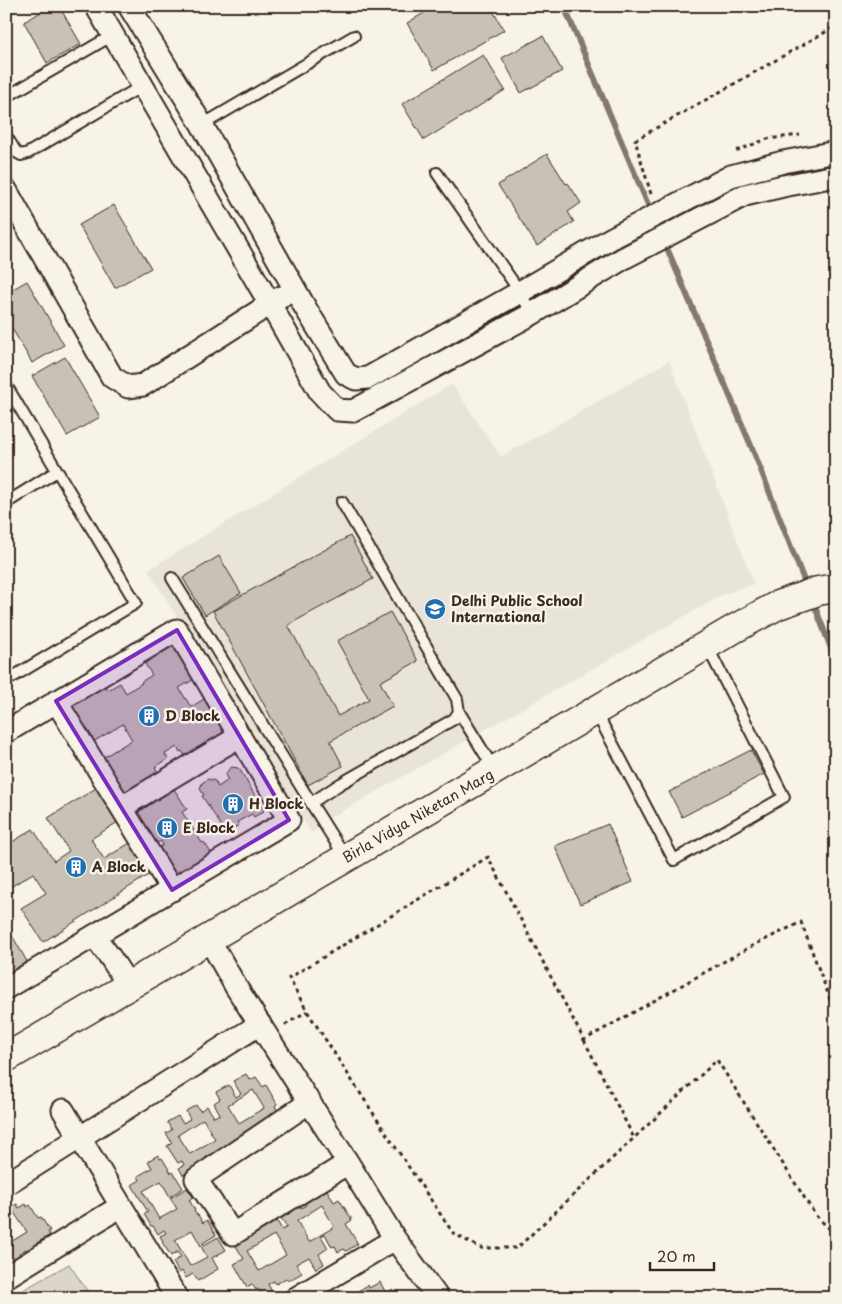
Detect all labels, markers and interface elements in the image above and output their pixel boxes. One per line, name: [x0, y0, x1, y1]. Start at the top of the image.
place label: Delhi Public School International: [451, 590, 583, 627]
school or university icon: Delhi Public School International: [423, 597, 447, 621]
building icon: D Block: [137, 704, 161, 728]
place label: D Block: [165, 705, 220, 726]
street label: Birla Vidya Niketan Marg: [338, 764, 497, 868]
building icon: H Block: [221, 792, 245, 816]
place label: H Block: [249, 793, 304, 814]
building icon: E Block: [155, 816, 179, 840]
place label: E Block: [183, 817, 235, 838]
building icon: A Block: [64, 855, 88, 879]
place label: A Block: [91, 856, 146, 877]
scale bar: [650, 1239, 713, 1271]
text: 20 m: [657, 1244, 696, 1267]

